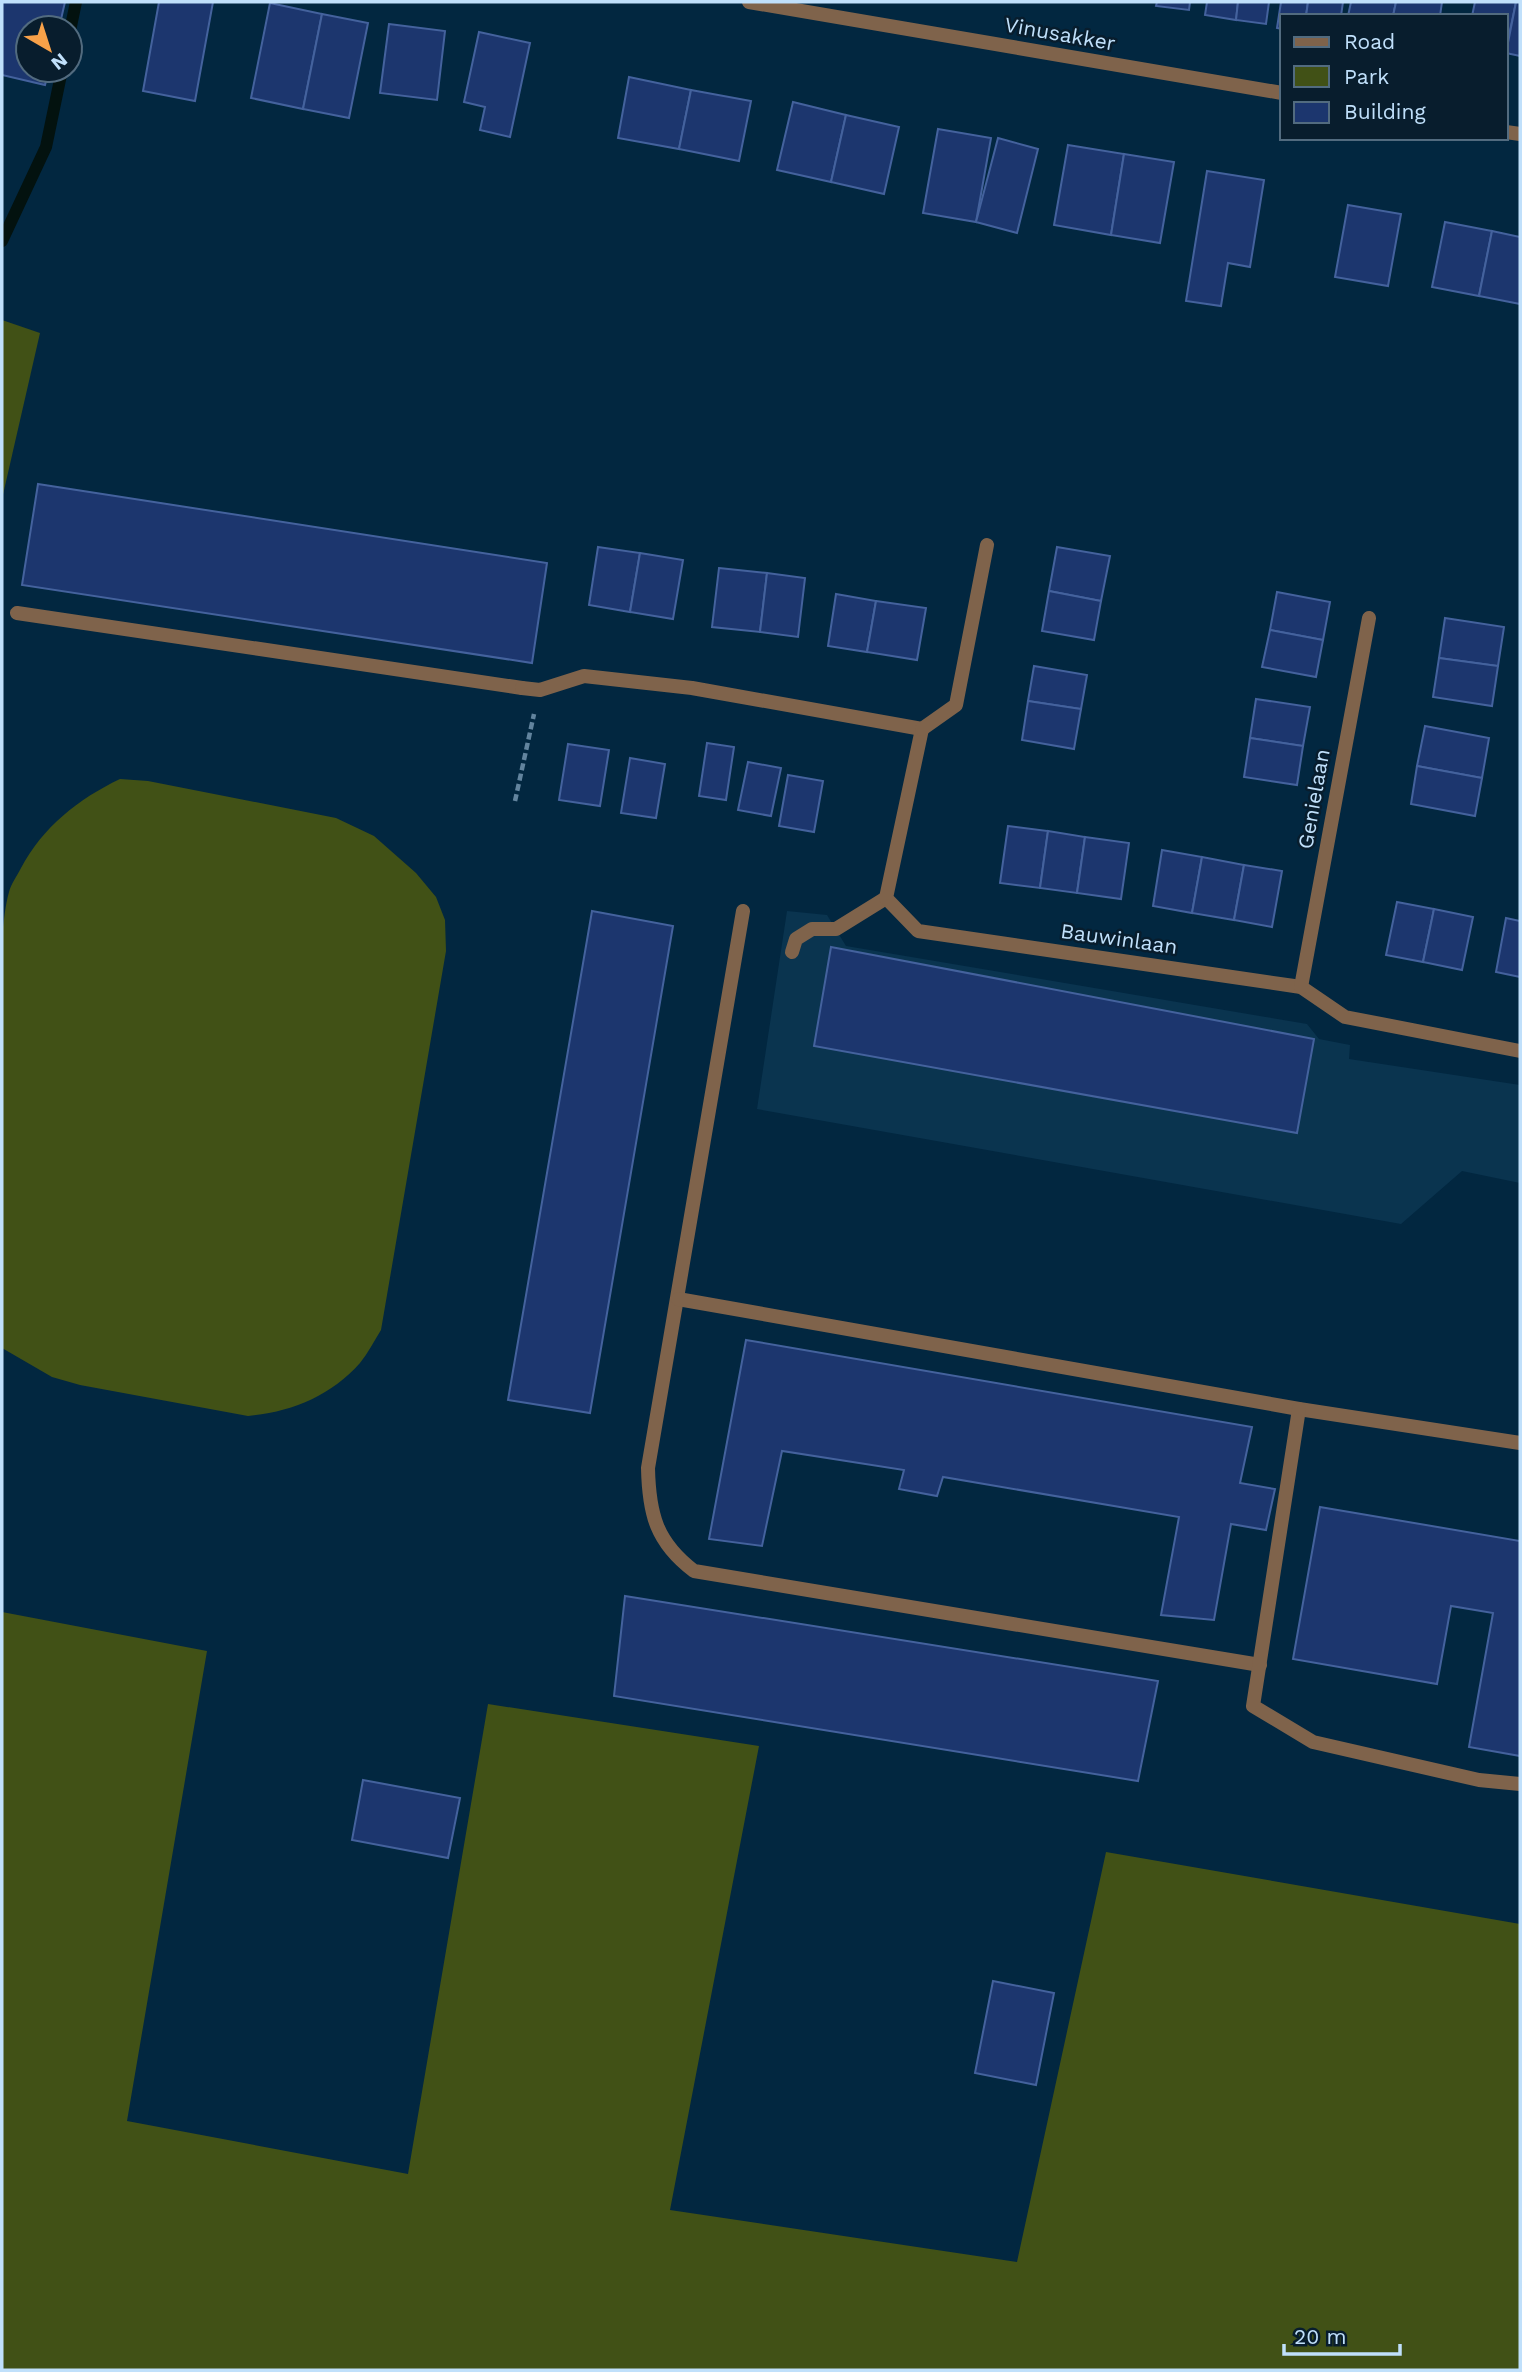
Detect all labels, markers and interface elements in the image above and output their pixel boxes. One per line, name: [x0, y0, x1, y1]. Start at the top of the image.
street label: Vinusakker: [1003, 11, 1118, 56]
north arrow: [14, 14, 84, 84]
legend: [1280, 14, 1508, 140]
text: Road: [1344, 29, 1395, 54]
text: N: [47, 48, 72, 75]
text: Park: [1344, 64, 1389, 89]
text: Building: [1344, 99, 1426, 124]
street label: Genielaan: [1292, 747, 1335, 851]
street label: Bauwinlaan: [1059, 918, 1179, 959]
scale bar: [1284, 2312, 1400, 2356]
text: 20 m: [1294, 2324, 1346, 2349]

